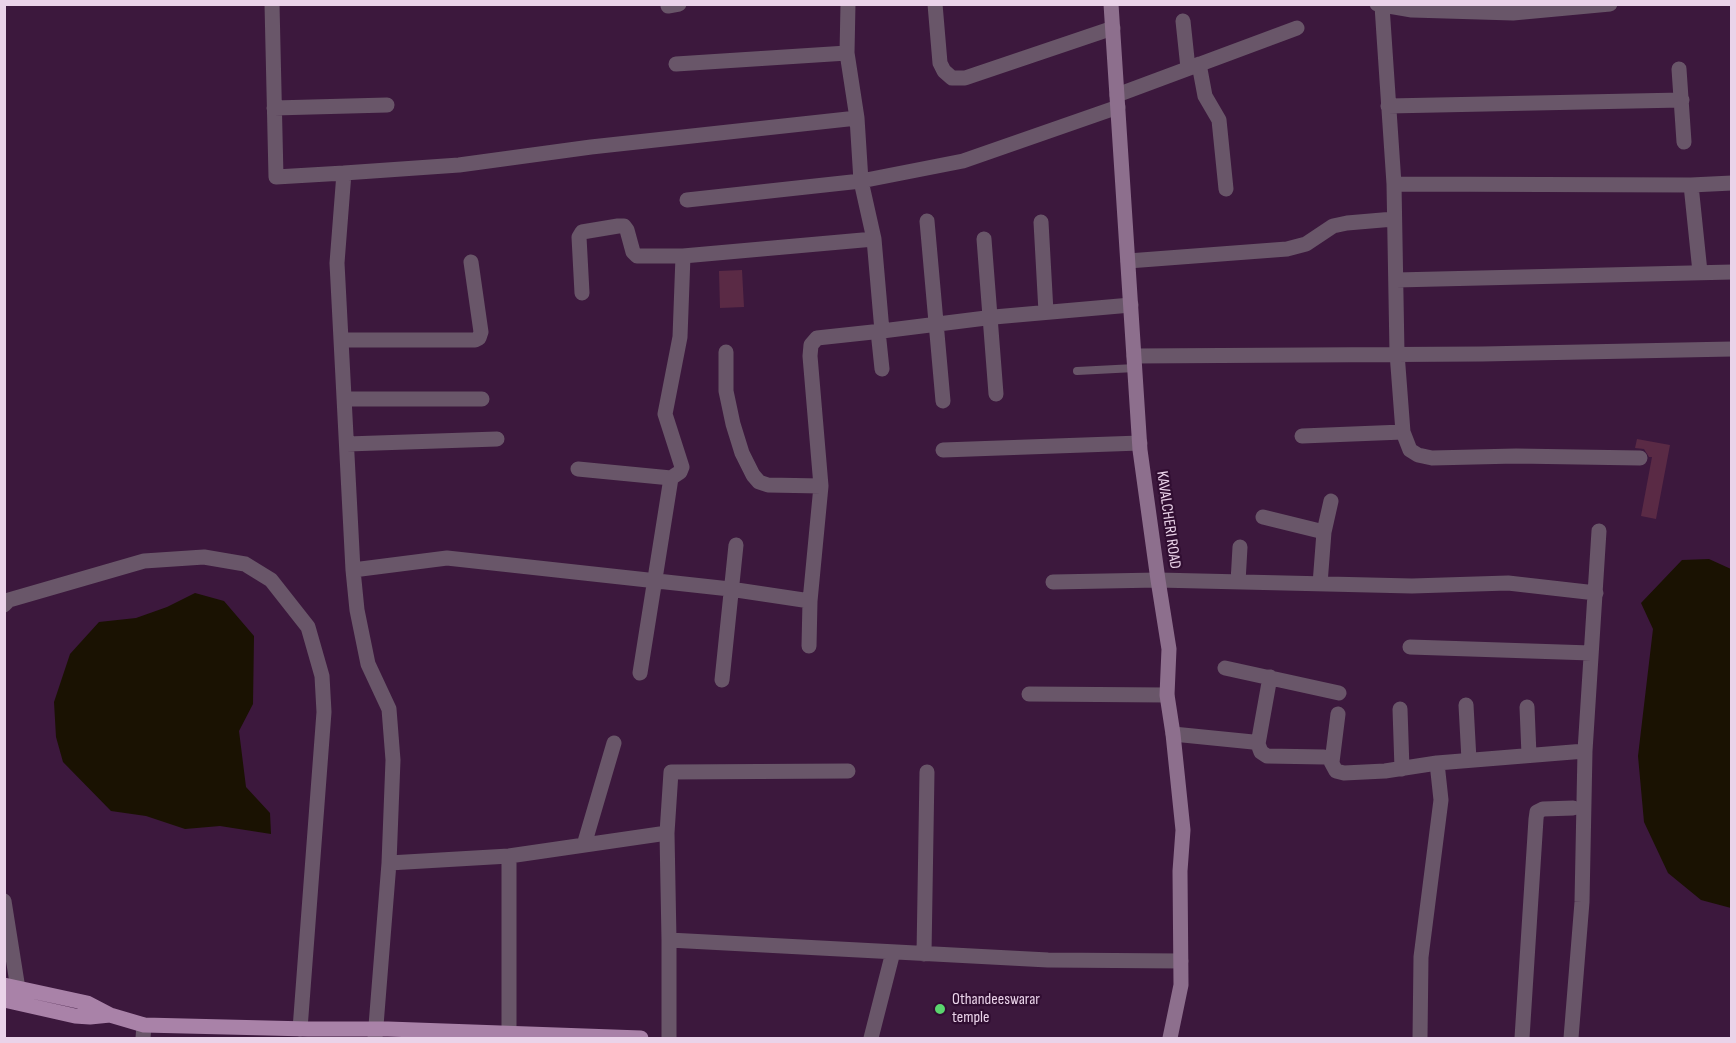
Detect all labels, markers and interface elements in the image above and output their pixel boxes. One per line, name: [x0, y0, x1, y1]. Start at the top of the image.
street label: KAVALCHERI ROAD: [1152, 470, 1184, 570]
place label: Othandeeswarar temple: [952, 990, 1040, 1028]
marker: Othandeeswarar temple: [933, 1002, 947, 1016]

